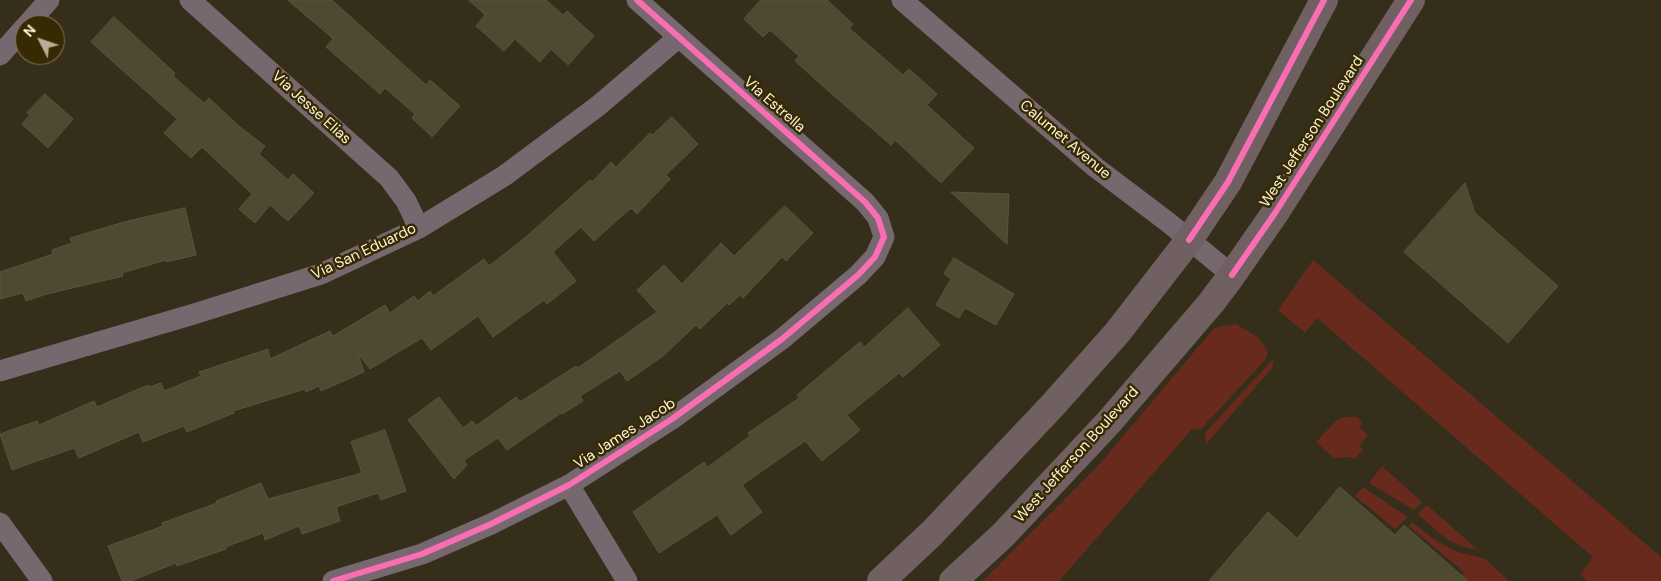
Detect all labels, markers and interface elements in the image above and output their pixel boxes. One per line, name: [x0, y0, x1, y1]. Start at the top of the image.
north arrow: [15, 15, 65, 65]
text: N: [19, 21, 40, 41]
street label: West Jefferson Boulevard: [1256, 53, 1368, 211]
street label: Via Jesse Elias: [268, 68, 354, 148]
street label: Via Estrella: [739, 73, 809, 137]
street label: Calumet Avenue: [1016, 97, 1114, 183]
street label: Via San Eduardo: [309, 220, 419, 284]
street label: West Jefferson Boulevard: [1011, 383, 1143, 527]
street label: Via James Jacob: [571, 394, 679, 474]

